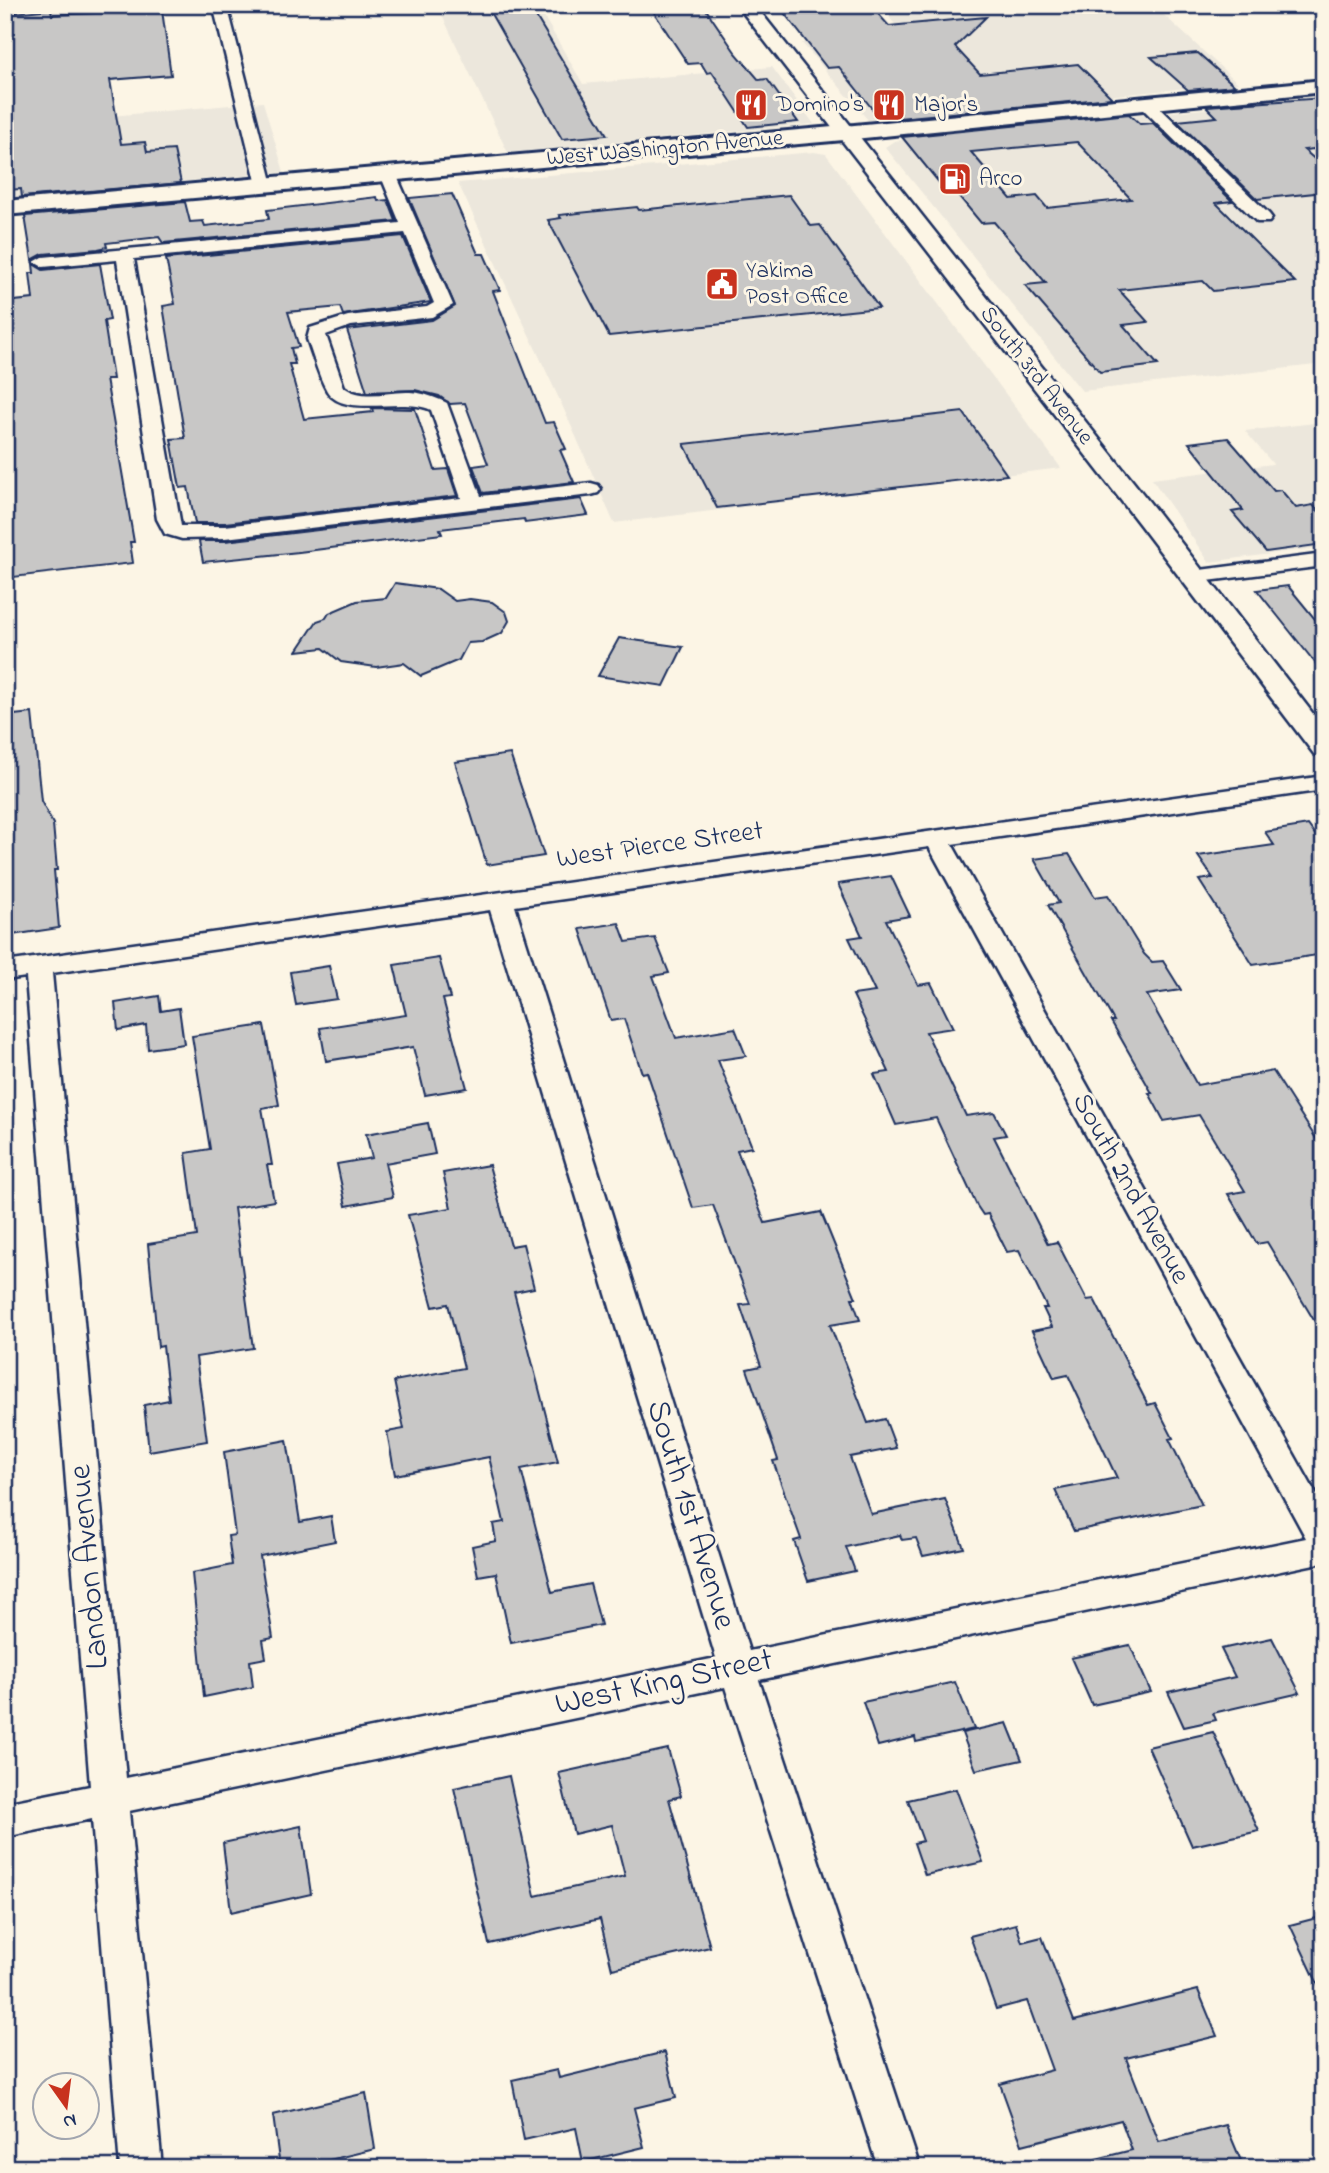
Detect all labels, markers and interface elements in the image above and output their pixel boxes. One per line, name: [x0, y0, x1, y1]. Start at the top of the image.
restaurant icon: Domino's: [732, 86, 770, 124]
restaurant icon: Major's: [870, 86, 908, 124]
place label: Domino's: [775, 89, 864, 122]
place label: Major's: [914, 89, 978, 122]
street label: West Washington Avenue: [545, 122, 786, 177]
fuel station icon: Arco: [936, 160, 974, 198]
place label: Arco: [979, 163, 1023, 196]
place label: Yakima Post Office: [746, 255, 849, 314]
public building icon: Yakima Post Office: [703, 265, 741, 303]
street label: South 3rd Avenue: [971, 300, 1101, 453]
street label: West Pierce Street: [554, 811, 766, 881]
street label: South 2nd Avenue: [1061, 1086, 1200, 1292]
street label: South 1st Avenue: [632, 1394, 748, 1636]
street label: Landon Avenue: [57, 1462, 123, 1671]
street label: West King Street: [551, 1637, 777, 1729]
north arrow: [32, 2072, 102, 2142]
text: N: [60, 2105, 79, 2135]

